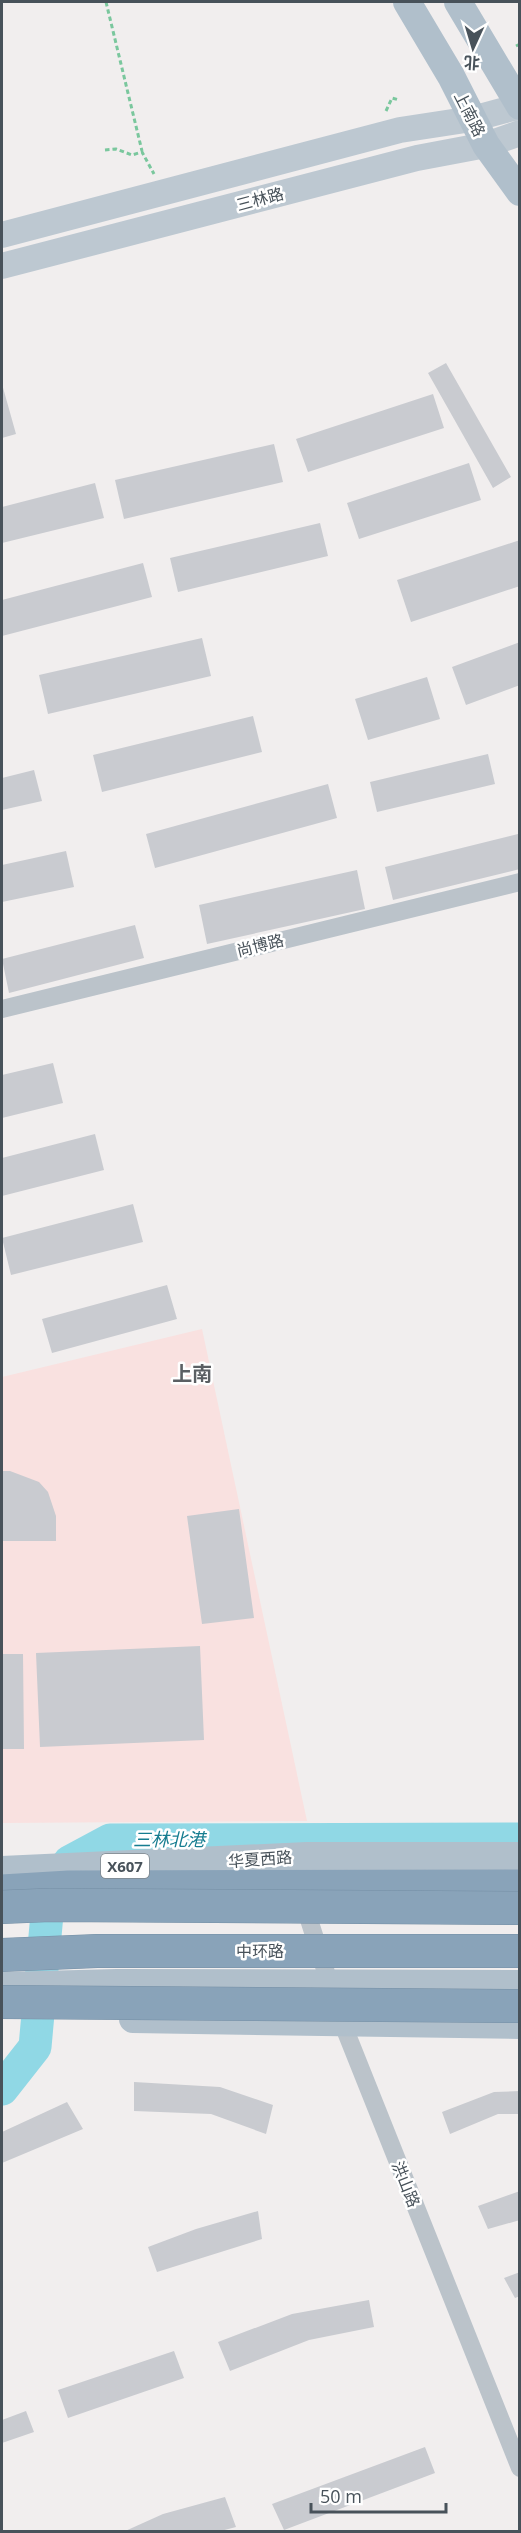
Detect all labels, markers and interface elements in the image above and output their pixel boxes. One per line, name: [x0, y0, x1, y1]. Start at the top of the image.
north arrow: [443, 18, 503, 78]
text: 北: [463, 51, 481, 74]
street label: 上南路: [449, 88, 491, 140]
street label: 三林路: [234, 182, 286, 216]
street label: 尚博路: [234, 929, 286, 961]
district label: 上南: [172, 1360, 212, 1387]
water label: 三林北港: [133, 1827, 208, 1851]
street label: 华夏西路: [227, 1846, 293, 1872]
road number: X607: [101, 1854, 149, 1878]
street label: 中环路: [236, 1940, 284, 1962]
street label: 洪山路: [387, 2158, 425, 2210]
scale bar: [311, 2476, 446, 2514]
text: 50 m: [320, 2484, 362, 2508]

